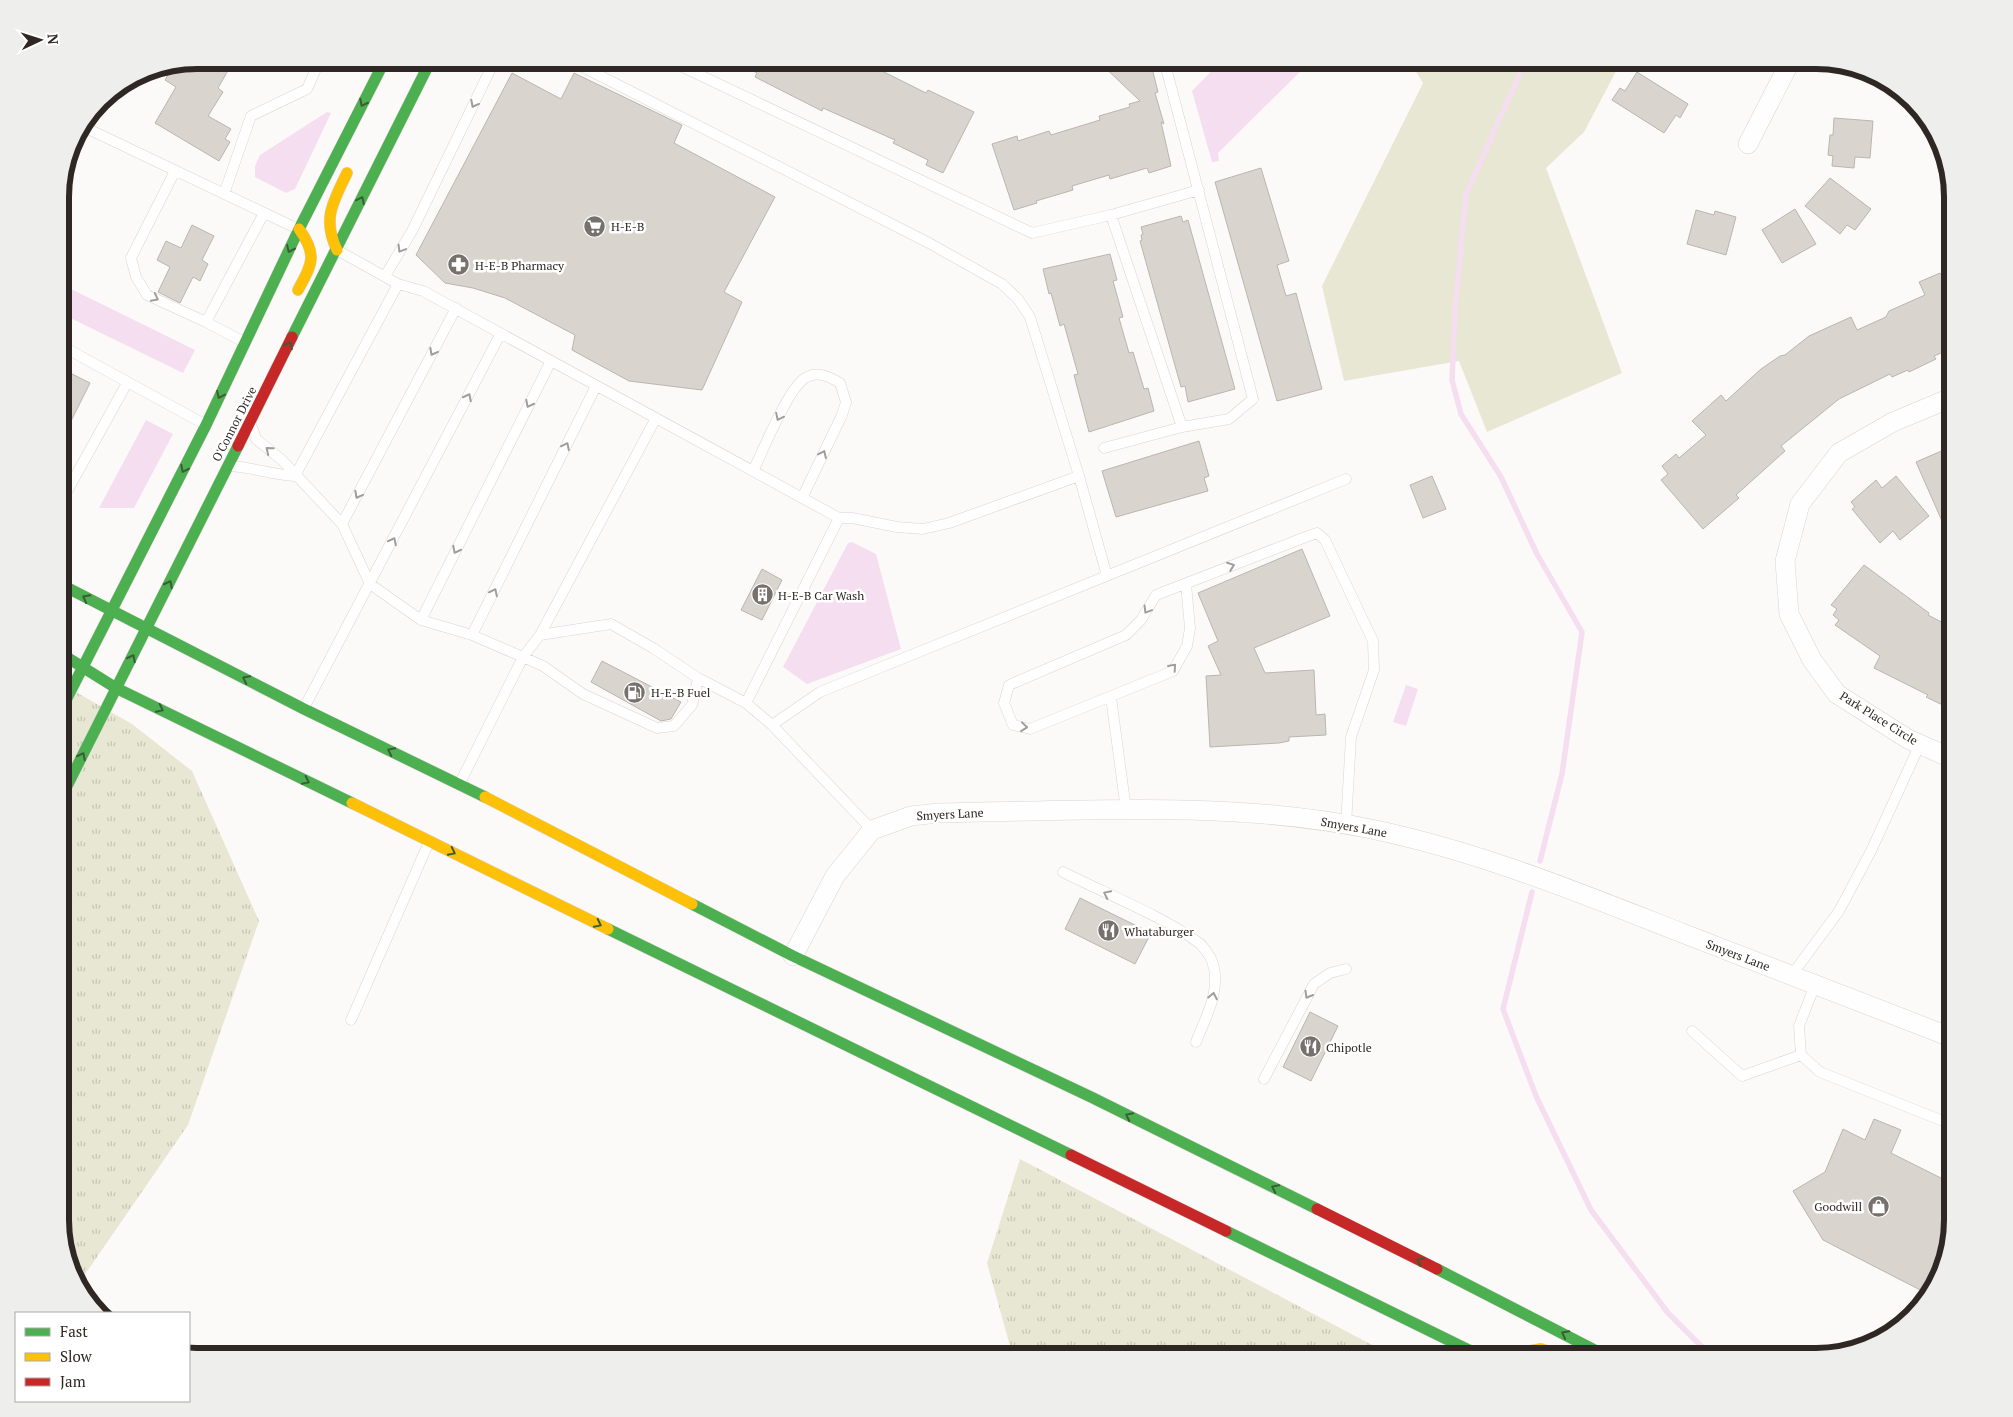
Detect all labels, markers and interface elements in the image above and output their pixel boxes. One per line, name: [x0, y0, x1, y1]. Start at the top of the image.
north arrow: [15, 15, 65, 65]
text: N: [44, 33, 63, 45]
one-way arrow: [359, 98, 369, 107]
one-way arrow: [470, 99, 480, 108]
one-way arrow: [355, 196, 365, 205]
supermarket icon: H-E-B: [583, 214, 607, 238]
place label: H-E-B: [611, 219, 644, 234]
one-way arrow: [286, 243, 296, 252]
one-way arrow: [397, 244, 407, 253]
pharmacy icon: H-E-B Pharmacy: [447, 253, 471, 277]
place label: H-E-B Pharmacy: [475, 258, 565, 273]
one-way arrow: [150, 292, 159, 303]
one-way arrow: [283, 341, 293, 350]
one-way arrow: [429, 346, 439, 355]
street label: O'Connor Drive: [209, 384, 259, 464]
one-way arrow: [216, 390, 226, 399]
one-way arrow: [462, 393, 472, 402]
one-way arrow: [525, 399, 535, 408]
one-way arrow: [775, 412, 785, 421]
one-way arrow: [560, 442, 570, 451]
one-way arrow: [266, 447, 275, 456]
one-way arrow: [817, 450, 827, 459]
one-way arrow: [180, 463, 190, 472]
one-way arrow: [354, 490, 364, 499]
one-way arrow: [387, 537, 397, 546]
one-way arrow: [452, 544, 462, 553]
one-way arrow: [1226, 561, 1235, 572]
one-way arrow: [163, 580, 173, 589]
building icon: H-E-B Car Wash: [750, 583, 774, 607]
one-way arrow: [488, 588, 498, 597]
place label: H-E-B Car Wash: [778, 588, 864, 603]
one-way arrow: [82, 594, 91, 604]
one-way arrow: [1144, 604, 1154, 613]
one-way arrow: [126, 654, 136, 663]
one-way arrow: [1167, 664, 1176, 673]
one-way arrow: [242, 675, 251, 685]
fuel station icon: H-E-B Fuel: [623, 680, 647, 704]
place label: H-E-B Fuel: [651, 685, 711, 700]
street label: Park Place Circle: [1837, 688, 1921, 748]
one-way arrow: [155, 703, 164, 713]
one-way arrow: [1021, 721, 1029, 732]
one-way arrow: [387, 747, 396, 757]
one-way arrow: [76, 753, 86, 762]
one-way arrow: [301, 775, 310, 785]
street label: Smyers Lane: [916, 805, 984, 823]
street label: Smyers Lane: [1320, 814, 1388, 840]
one-way arrow: [447, 846, 456, 856]
one-way arrow: [1103, 890, 1112, 900]
one-way arrow: [593, 918, 602, 928]
restaurant icon: Whataburger: [1096, 919, 1120, 943]
place label: Whataburger: [1124, 924, 1194, 939]
street label: Smyers Lane: [1704, 936, 1772, 974]
one-way arrow: [1304, 990, 1314, 999]
one-way arrow: [1208, 992, 1218, 1001]
restaurant icon: Chipotle: [1298, 1035, 1322, 1059]
place label: Chipotle: [1326, 1040, 1372, 1055]
one-way arrow: [1126, 1112, 1135, 1122]
one-way arrow: [1271, 1184, 1280, 1194]
shop icon: Goodwill: [1866, 1194, 1890, 1218]
place label: Goodwill: [1814, 1199, 1862, 1214]
one-way arrow: [1417, 1257, 1426, 1267]
legend: [15, 1312, 190, 1402]
text: Fast: [60, 1321, 88, 1341]
one-way arrow: [1561, 1330, 1570, 1340]
text: Slow: [60, 1346, 93, 1366]
text: Jam: [60, 1371, 86, 1391]

